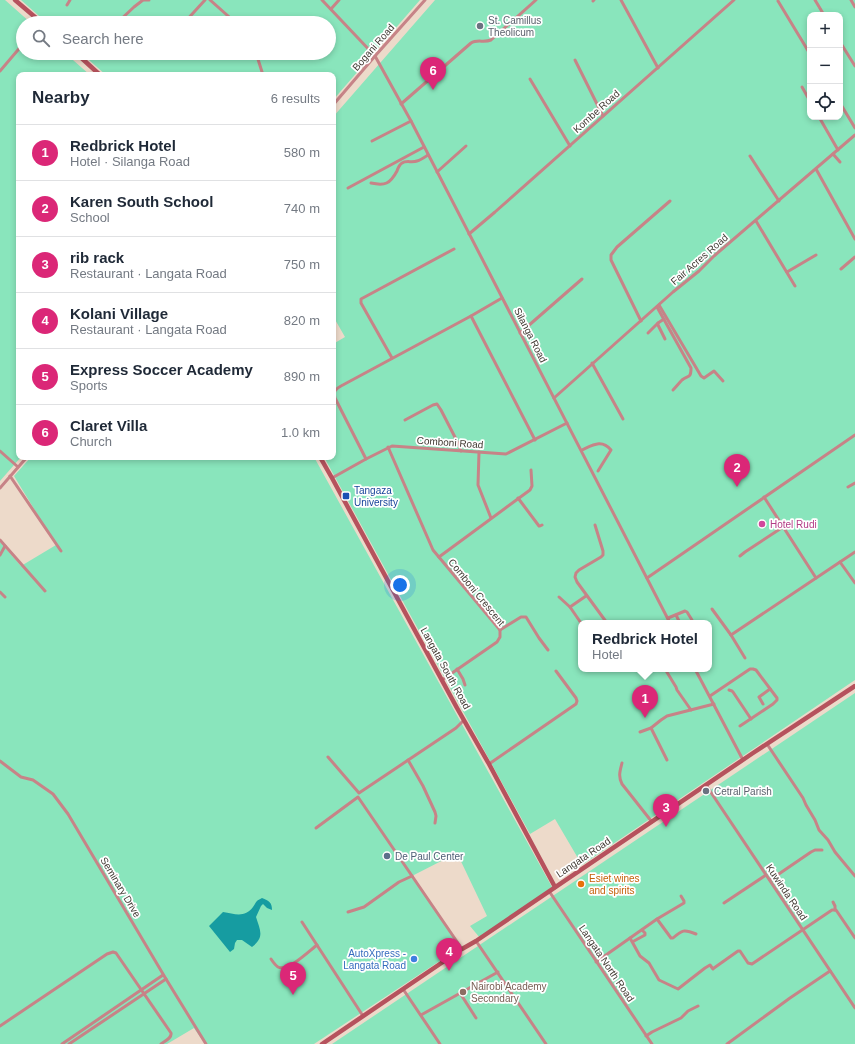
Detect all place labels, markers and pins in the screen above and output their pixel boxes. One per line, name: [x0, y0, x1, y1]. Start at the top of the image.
place label: St. Camillus Theolicum: [488, 15, 541, 38]
marker: St. Camillus Theolicum: [475, 21, 485, 31]
pin: 6: [420, 57, 446, 90]
pin: 2: [724, 454, 750, 487]
place label: Tangaza University: [354, 485, 398, 508]
marker: Tangaza University: [341, 491, 351, 501]
marker: Hotel Rudi: [757, 519, 767, 529]
place label: Hotel Rudi: [770, 519, 817, 530]
pin: 1: [632, 685, 658, 718]
marker: Cetral Parish: [701, 786, 711, 796]
place label: Cetral Parish: [714, 786, 772, 797]
pin: 3: [653, 794, 679, 827]
marker: De Paul Center: [382, 851, 392, 861]
place label: De Paul Center: [395, 851, 464, 862]
place label: Esiet wines and spirits: [589, 873, 640, 896]
marker: Esiet wines and spirits: [576, 879, 586, 889]
pin: 4: [436, 938, 462, 971]
place label: AutoXpress - Langata Road: [343, 948, 406, 971]
marker: AutoXpress - Langata Road: [409, 954, 419, 964]
pin: 5: [280, 962, 306, 995]
place label: Nairobi Academy Secondary: [471, 981, 547, 1004]
marker: Nairobi Academy Secondary: [458, 987, 468, 997]

